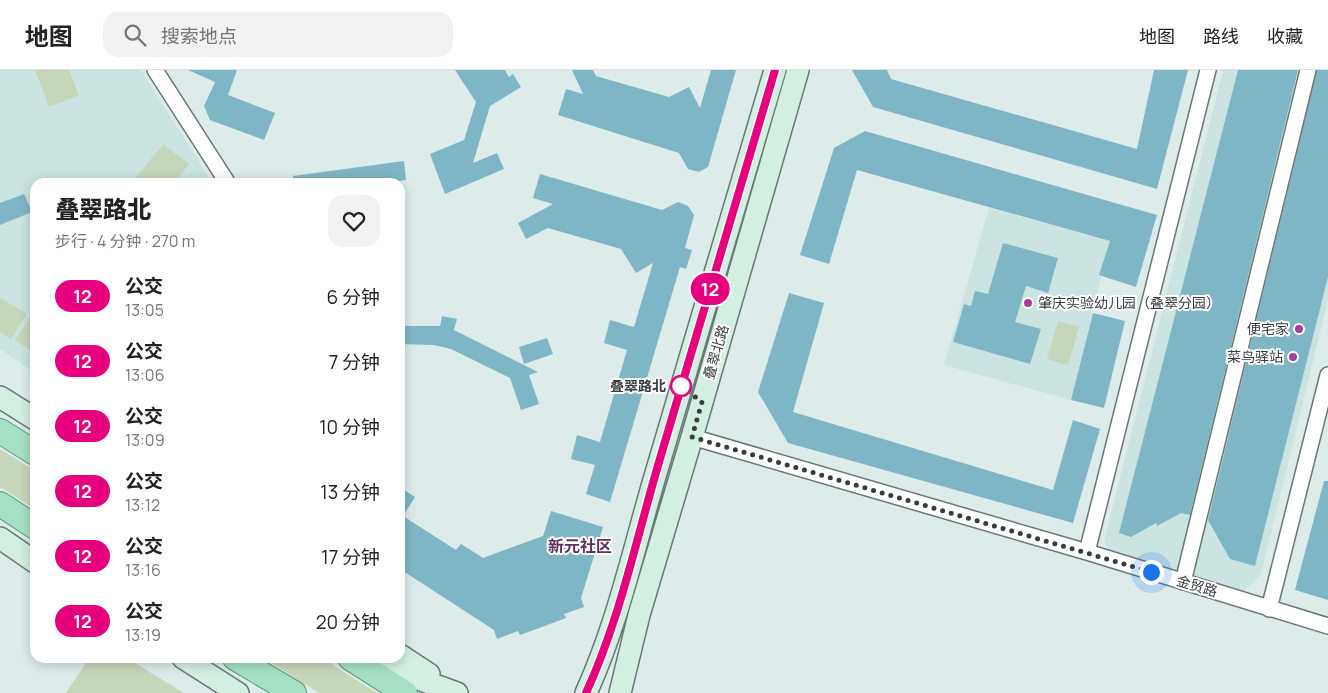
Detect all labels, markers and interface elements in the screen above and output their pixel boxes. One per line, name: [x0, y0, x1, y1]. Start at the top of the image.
search box: [103, 12, 453, 57]
text: 地图: [25, 19, 73, 52]
icon: search: [121, 21, 149, 49]
text: 搜索地点: [161, 23, 237, 49]
text: 地图: [1139, 24, 1175, 48]
text: 路线: [1203, 24, 1239, 48]
text: 收藏: [1267, 24, 1303, 48]
text: 叠翠路北: [55, 192, 151, 225]
button: heart: [328, 195, 380, 247]
text: 步行 · 4 分钟 · 270 m: [55, 230, 195, 252]
text: 公交: [125, 273, 163, 299]
line badge: 12: [688, 273, 732, 305]
text: 12: [701, 277, 719, 301]
text: 12: [73, 284, 92, 308]
text: 6 分钟: [326, 284, 380, 310]
place label: 肇庆实验幼儿园（叠翠分园）: [1038, 293, 1220, 312]
marker: 肇庆实验幼儿园（叠翠分园）: [1022, 297, 1034, 309]
text: 13:05: [125, 299, 164, 321]
place label: 便宅家: [1247, 319, 1289, 338]
street label: 叠翠北路: [699, 322, 732, 381]
marker: 便宅家: [1293, 323, 1305, 335]
text: 公交: [125, 338, 163, 364]
place label: 菜鸟驿站: [1227, 347, 1283, 366]
text: 12: [73, 349, 92, 373]
text: 7 分钟: [329, 349, 380, 375]
marker: 菜鸟驿站: [1287, 351, 1299, 363]
text: 13:06: [125, 364, 165, 386]
marker: 叠翠路北: [670, 375, 692, 397]
place label: 叠翠路北: [610, 376, 666, 395]
text: 公交: [125, 403, 163, 429]
text: 12: [73, 414, 92, 438]
text: 10 分钟: [319, 414, 380, 440]
text: 13:09: [125, 429, 165, 451]
text: 公交: [125, 468, 163, 494]
text: 12: [73, 479, 92, 503]
text: 13 分钟: [320, 479, 380, 505]
text: 13:12: [125, 494, 160, 516]
text: 公交: [125, 533, 163, 559]
district label: 新元社区: [548, 535, 612, 557]
text: 12: [73, 544, 92, 568]
text: 17 分钟: [321, 544, 380, 570]
text: 13:16: [125, 559, 161, 581]
your location: [1139, 560, 1164, 585]
street label: 金贸路: [1174, 570, 1220, 601]
text: 公交: [125, 598, 163, 624]
text: 12: [73, 609, 92, 633]
text: 20 分钟: [316, 609, 380, 635]
text: 13:19: [125, 624, 161, 646]

